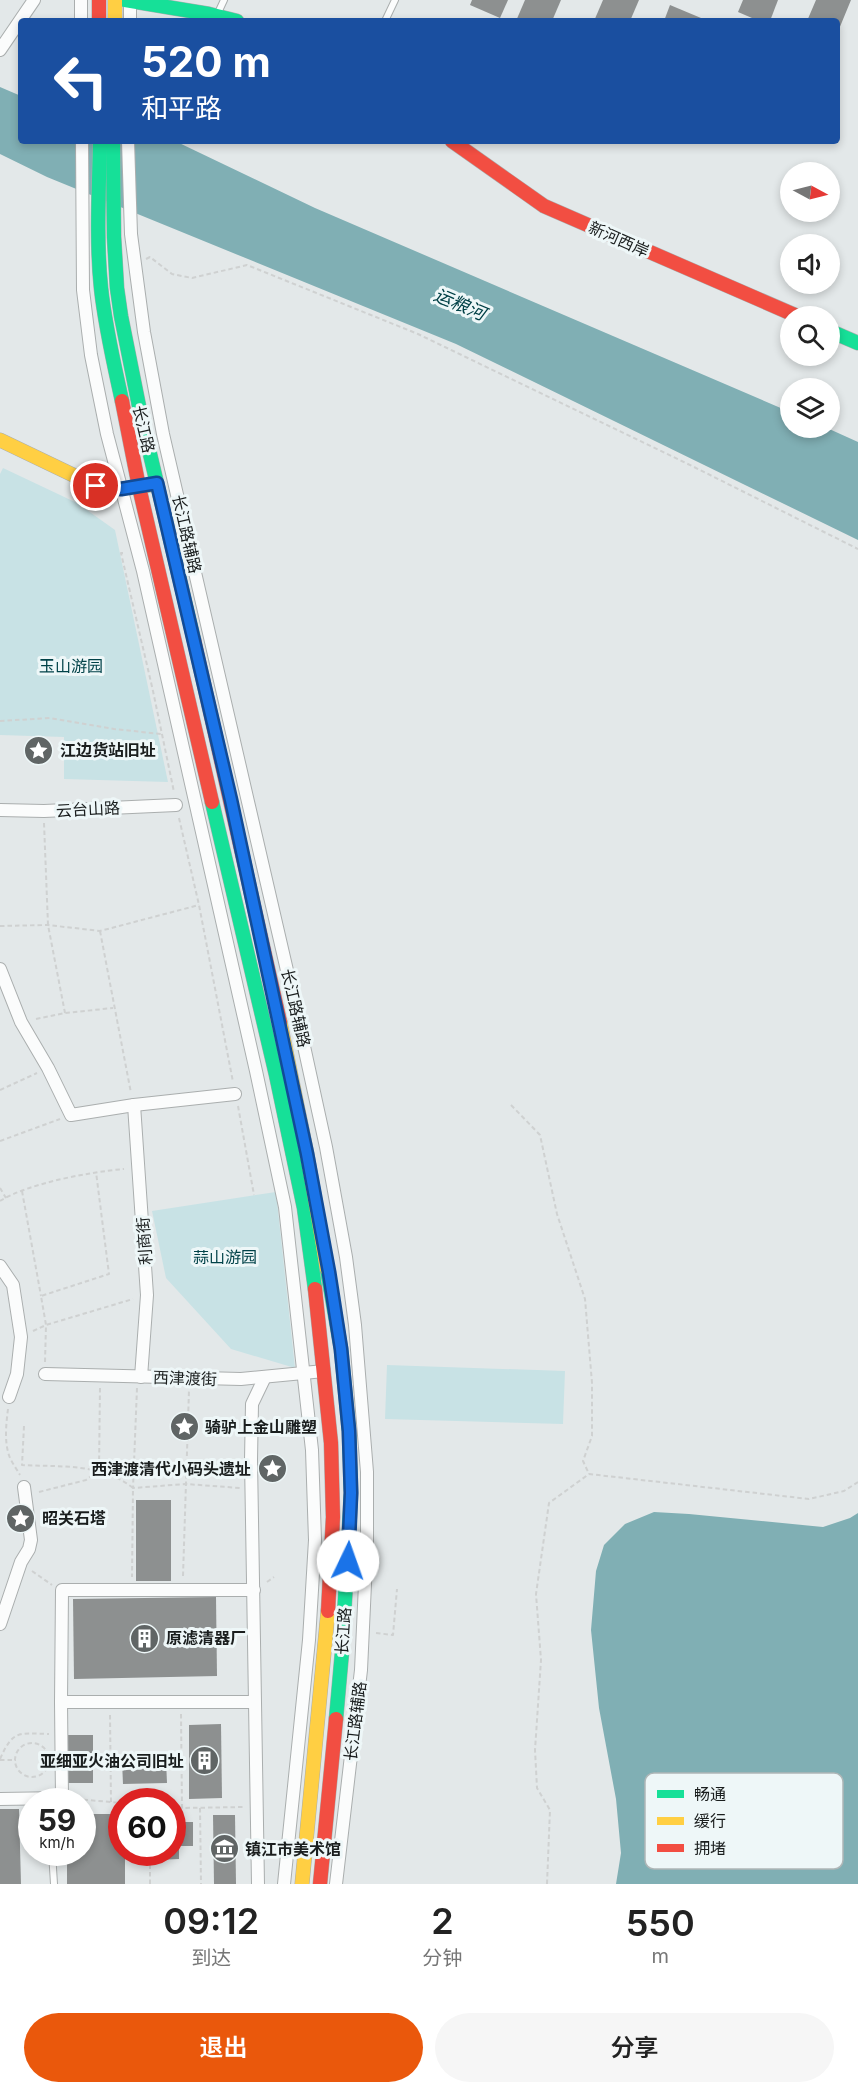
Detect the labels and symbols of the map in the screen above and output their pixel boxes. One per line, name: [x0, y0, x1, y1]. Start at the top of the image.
north arrow: [780, 162, 840, 222]
street label: 新河西岸: [586, 217, 652, 261]
water label: 运粮河: [431, 284, 492, 325]
street label: 长江路: [129, 403, 159, 455]
pin: [70, 460, 121, 511]
street label: 长江路辅路: [168, 493, 206, 575]
park label: 玉山游园: [39, 656, 103, 676]
place icon: 江边货站旧址: [23, 734, 55, 766]
place label: 江边货站旧址: [60, 740, 156, 760]
street label: 云台山路: [56, 797, 120, 821]
street label: 长江路辅路: [277, 967, 315, 1049]
street label: 利商街: [132, 1216, 156, 1266]
park label: 蒜山游园: [193, 1247, 257, 1267]
street label: 西津渡街: [153, 1367, 217, 1389]
place icon: 骑驴上金山雕塑: [168, 1411, 200, 1443]
place label: 骑驴上金山雕塑: [205, 1417, 317, 1437]
place icon: 西津渡清代小码头遗址: [256, 1453, 288, 1485]
place label: 西津渡清代小码头遗址: [91, 1459, 251, 1479]
place icon: 昭关石塔: [5, 1502, 37, 1534]
place label: 昭关石塔: [42, 1508, 106, 1528]
position arrow: [316, 1529, 380, 1593]
street label: 长江路: [331, 1606, 355, 1656]
building icon: 原滤清器厂: [129, 1622, 161, 1654]
place label: 原滤清器厂: [166, 1628, 246, 1648]
street label: 长江路辅路: [340, 1680, 370, 1762]
building icon: 亚细亚火油公司旧址: [189, 1745, 221, 1777]
place label: 亚细亚火油公司旧址: [40, 1751, 184, 1771]
legend: [645, 1773, 843, 1869]
text: 畅通: [694, 1784, 726, 1804]
speed limit sign: 60: [108, 1788, 186, 1866]
text: 缓行: [694, 1811, 726, 1831]
museum icon: 镇江市美术馆: [208, 1833, 240, 1865]
text: 拥堵: [694, 1838, 726, 1858]
place label: 镇江市美术馆: [245, 1839, 341, 1859]

